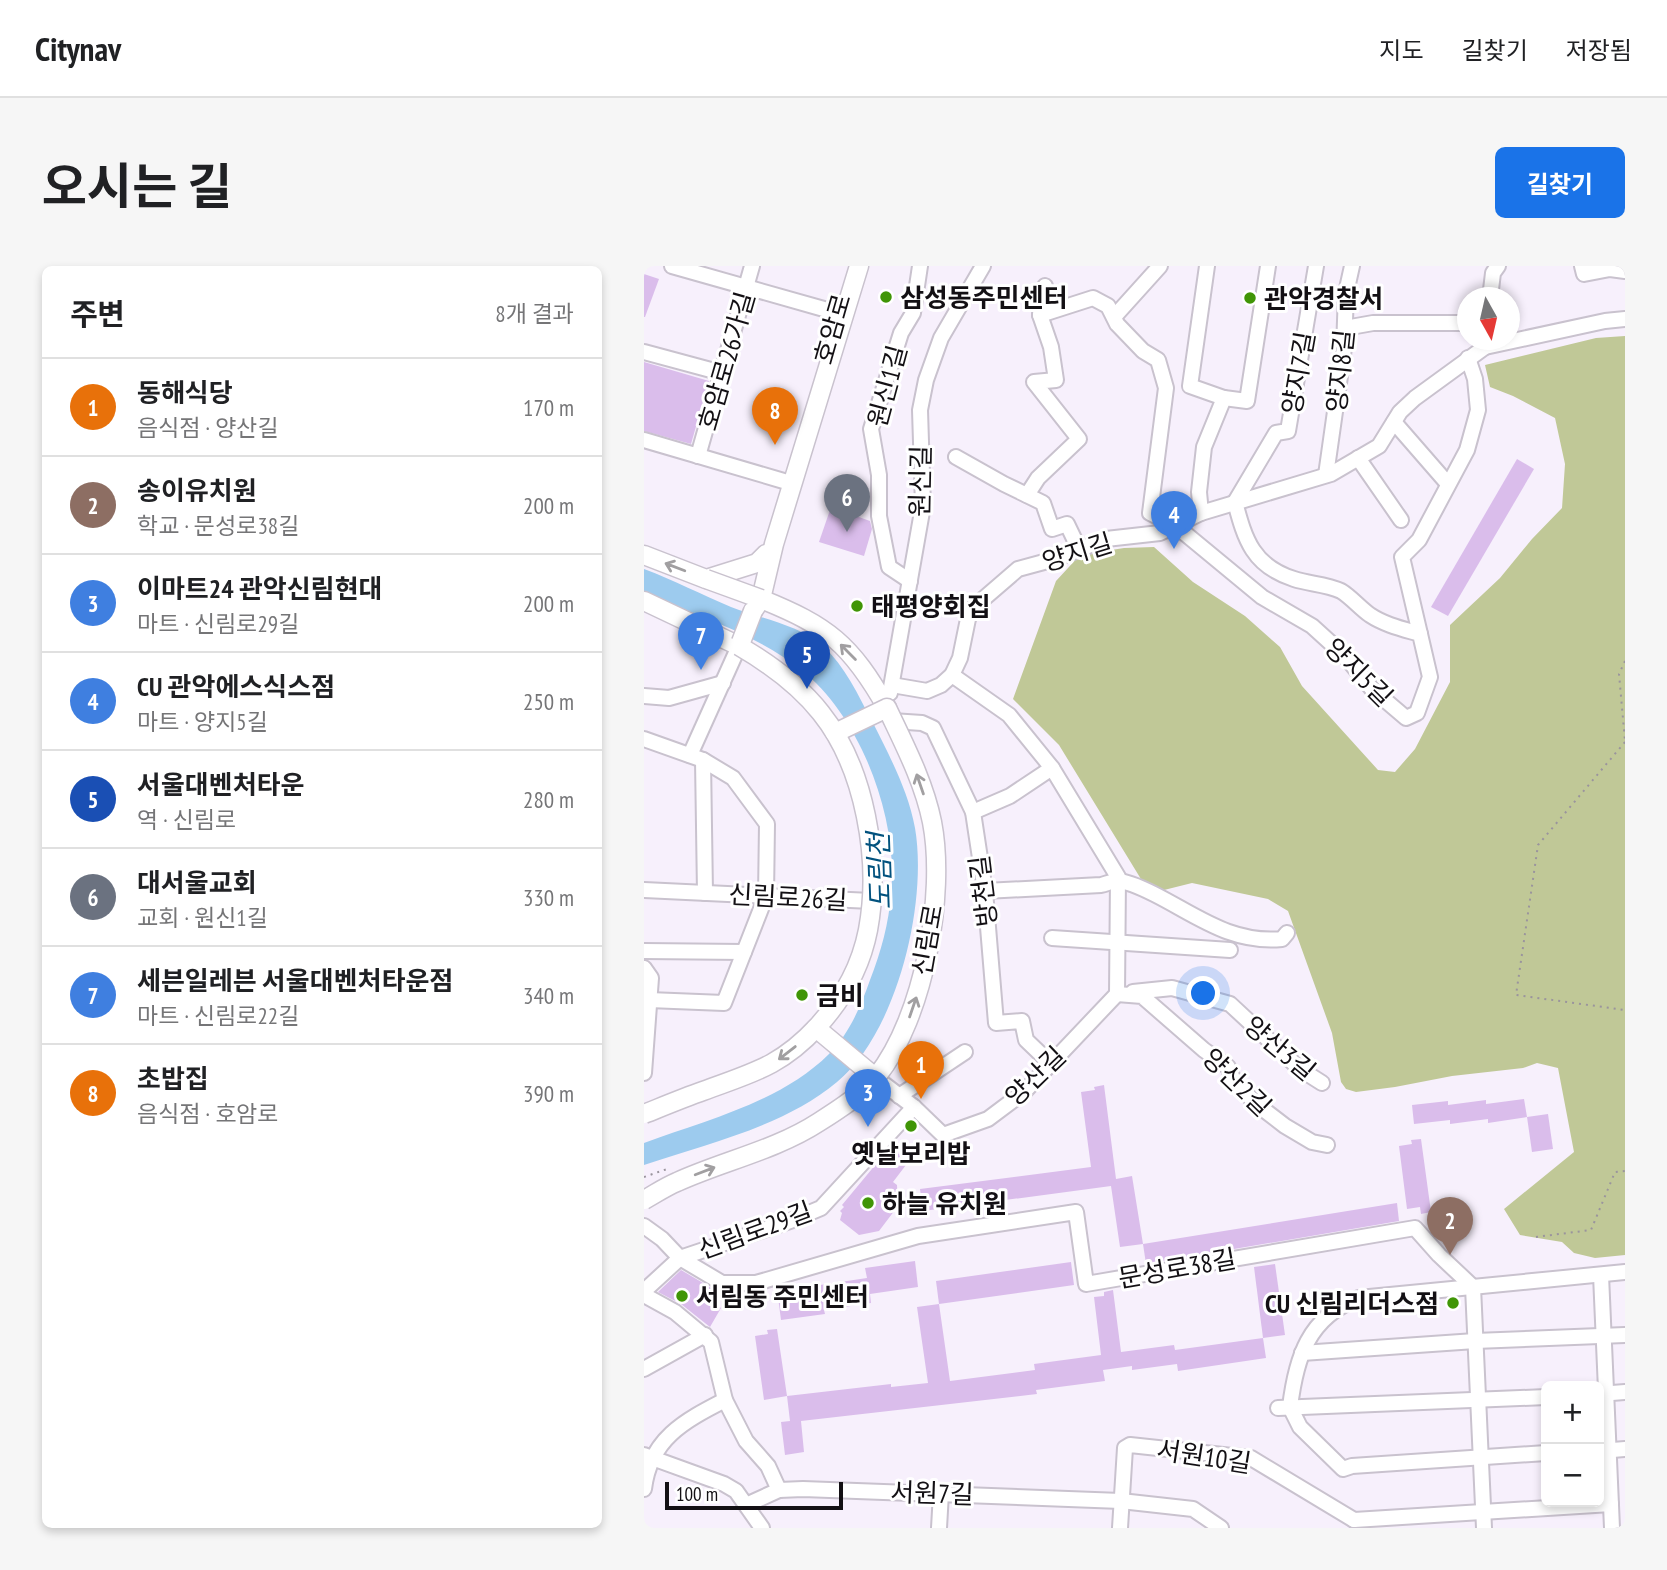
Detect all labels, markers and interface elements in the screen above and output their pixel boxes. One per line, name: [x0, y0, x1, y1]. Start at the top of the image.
text: Citynav: [35, 27, 121, 70]
text: 지도: [1379, 35, 1424, 66]
text: 길찾기: [1462, 35, 1528, 66]
text: 저장됨: [1566, 35, 1632, 66]
button: 길찾기: [1495, 147, 1625, 218]
text: 오시는 길: [42, 154, 232, 218]
place label: 삼성동주민센터: [900, 281, 1067, 314]
place label: 관악경찰서: [1264, 282, 1384, 315]
north arrow: [1457, 287, 1520, 350]
street label: 호암로26가길: [690, 288, 762, 434]
marker: 삼성동주민센터: [878, 289, 894, 305]
street label: 호암로: [806, 290, 858, 368]
marker: 관악경찰서: [1242, 290, 1258, 306]
text: 주변: [70, 294, 125, 333]
text: 8개 결과: [495, 299, 574, 328]
street label: 양지8길: [1319, 328, 1361, 414]
street label: 양지7길: [1275, 329, 1321, 417]
street label: 원신1길: [860, 341, 914, 431]
text: 동해식당: [137, 376, 233, 409]
pin: 8: [752, 387, 798, 445]
text: 1: [88, 393, 99, 422]
text: 170 m: [523, 393, 574, 422]
text: 음식점 · 양산길: [137, 413, 279, 442]
street label: 원신길: [903, 445, 937, 517]
text: 송이유치원: [137, 474, 257, 507]
pin: 6: [824, 474, 870, 532]
text: 2: [88, 491, 99, 520]
text: 200 m: [523, 491, 574, 520]
pin: 4: [1151, 491, 1197, 549]
text: 학교 · 문성로38길: [137, 511, 299, 540]
street label: 양지길: [1038, 526, 1116, 578]
one-way arrow: [664, 559, 686, 572]
text: 이마트24 관악신림현대: [137, 572, 382, 605]
text: 3: [88, 589, 99, 618]
text: 200 m: [523, 589, 574, 618]
place label: 태평양회집: [871, 590, 991, 623]
marker: 태평양회집: [849, 598, 865, 614]
text: 마트 · 신림로29길: [137, 609, 299, 638]
pin: 7: [678, 612, 724, 670]
pin: 5: [784, 631, 830, 689]
street label: 양지5길: [1318, 631, 1400, 713]
one-way arrow: [840, 644, 857, 661]
text: CU 관악에스식스점: [137, 670, 335, 703]
text: 4: [88, 687, 99, 716]
text: 250 m: [523, 687, 574, 716]
text: 마트 · 양지5길: [137, 707, 268, 736]
text: 서울대벤처타운: [137, 768, 304, 801]
one-way arrow: [913, 774, 925, 796]
text: 5: [88, 785, 99, 814]
text: 280 m: [523, 785, 574, 814]
text: 역 · 신림로: [137, 805, 236, 834]
water label: 도림천: [859, 829, 899, 910]
street label: 방천길: [962, 853, 1004, 929]
text: 대서울교회: [137, 866, 257, 899]
street label: 신림로26길: [728, 877, 848, 917]
text: 6: [88, 883, 99, 912]
text: 330 m: [523, 883, 574, 912]
street label: 신림로: [905, 902, 949, 978]
text: 교회 · 원신1길: [137, 903, 268, 932]
text: 세븐일레븐 서울대벤처타운점: [137, 964, 453, 997]
your location: [1186, 976, 1220, 1010]
place label: 금비: [816, 979, 864, 1012]
text: 7: [88, 981, 99, 1010]
text: 340 m: [523, 981, 574, 1010]
marker: 금비: [794, 987, 810, 1003]
one-way arrow: [908, 996, 920, 1018]
text: 마트 · 신림로22길: [137, 1001, 299, 1030]
street label: 양산3길: [1237, 1009, 1323, 1087]
street label: 양산길: [998, 1039, 1072, 1113]
pin: 1: [898, 1041, 944, 1099]
street label: 양산2길: [1196, 1041, 1278, 1123]
one-way arrow: [778, 1046, 796, 1061]
text: 초밥집: [137, 1062, 209, 1095]
pin: 3: [845, 1069, 891, 1127]
text: 8: [88, 1079, 99, 1108]
text: 390 m: [523, 1079, 574, 1108]
text: 음식점 · 호암로: [137, 1099, 279, 1128]
marker: 옛날보리밥: [903, 1118, 919, 1134]
place label: 옛날보리밥: [851, 1137, 971, 1170]
one-way arrow: [694, 1164, 716, 1177]
place label: 하늘 유치원: [882, 1187, 1007, 1220]
street label: 신림로29길: [693, 1194, 817, 1266]
marker: 하늘 유치원: [860, 1195, 876, 1211]
pin: 2: [1427, 1197, 1473, 1255]
street label: 문성로38길: [1115, 1241, 1239, 1295]
place label: 서림동 주민센터: [696, 1280, 869, 1313]
place label: CU 신림리더스점: [1265, 1287, 1439, 1320]
marker: 서림동 주민센터: [674, 1288, 690, 1304]
marker: CU 신림리더스점: [1445, 1295, 1461, 1311]
map controls: [1541, 1381, 1604, 1507]
button: +: [1541, 1381, 1604, 1444]
street label: 서원10길: [1154, 1432, 1254, 1480]
button: −: [1541, 1444, 1604, 1507]
street label: 서원7길: [890, 1475, 974, 1511]
scale bar: [665, 1479, 844, 1511]
text: 100 m: [676, 1482, 718, 1506]

